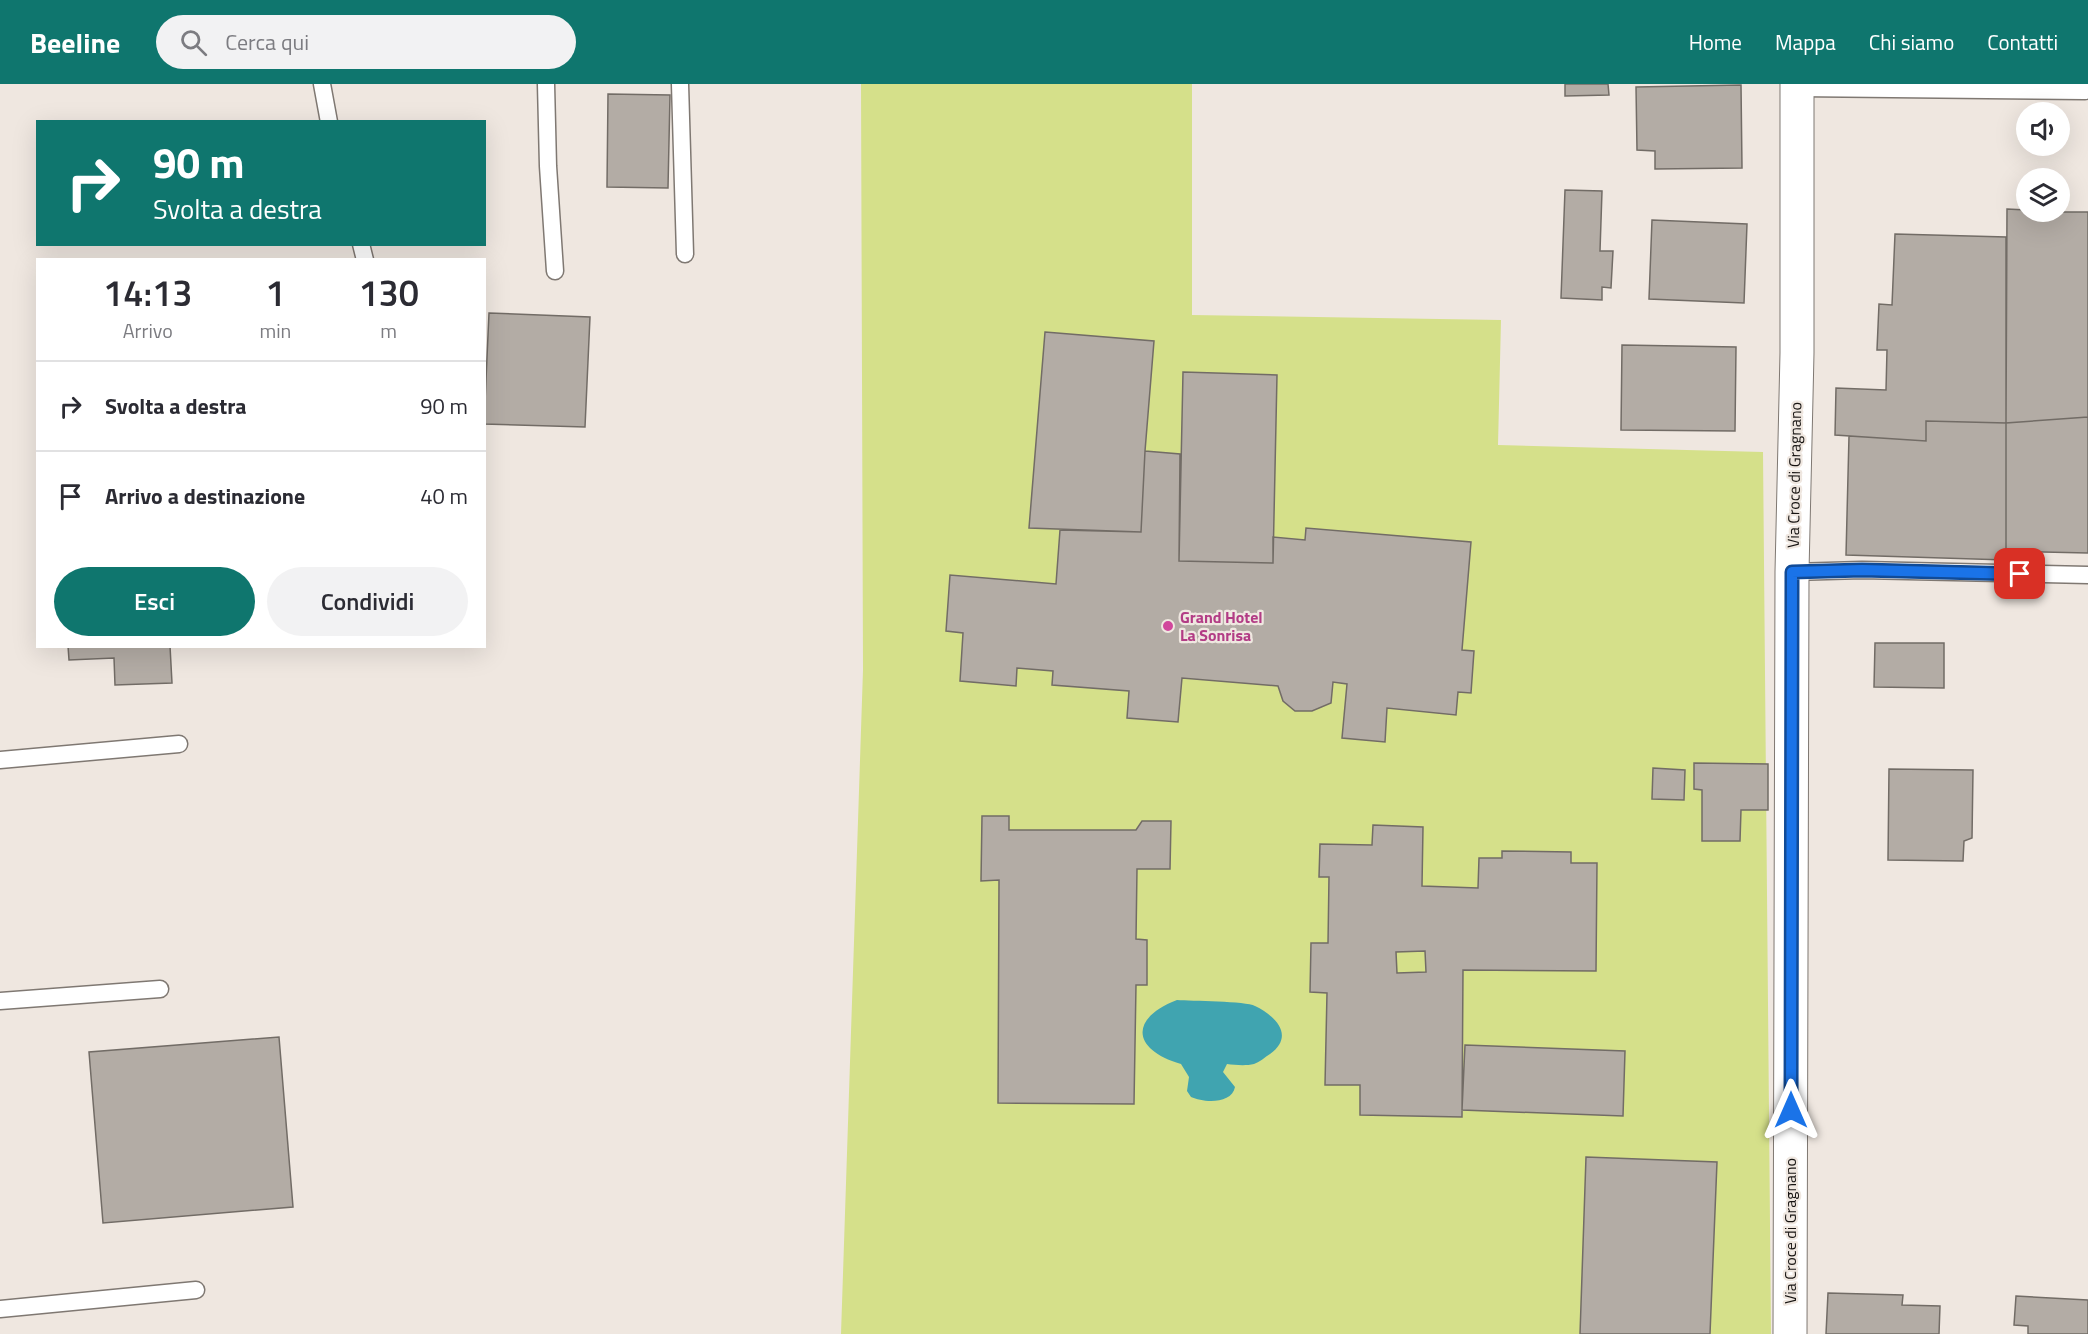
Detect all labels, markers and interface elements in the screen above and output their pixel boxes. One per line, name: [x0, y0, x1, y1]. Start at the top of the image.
search box: [156, 15, 576, 69]
text: Beeline: [30, 21, 120, 64]
text: Cerca qui: [225, 25, 309, 59]
icon: search: [177, 26, 210, 59]
text: Home: [1689, 26, 1742, 58]
text: Mappa: [1775, 26, 1836, 58]
text: Chi siamo: [1869, 26, 1954, 58]
text: Contatti: [1987, 26, 2058, 58]
map controls: [2016, 102, 2070, 222]
button: sound: [2016, 102, 2070, 156]
text: 90 m: [153, 130, 245, 194]
icon: right: [54, 144, 132, 222]
button: layers: [2016, 168, 2070, 222]
text: Svolta a destra: [153, 188, 322, 229]
text: 14:13: [103, 265, 192, 320]
text: 1: [265, 265, 285, 320]
text: 130: [358, 265, 419, 320]
text: Arrivo: [123, 315, 173, 346]
text: min: [259, 315, 291, 346]
text: m: [380, 315, 397, 346]
text: Svolta a destra: [105, 389, 247, 423]
text: 90 m: [420, 389, 468, 423]
icon: right: [54, 390, 87, 423]
street label: Via Croce di Gragnano: [1781, 402, 1807, 548]
text: Arrivo a destinazione: [105, 479, 305, 513]
text: 40 m: [420, 479, 468, 513]
icon: arrive: [54, 480, 87, 513]
pin: [1994, 548, 2045, 599]
icon: arrive: [2003, 557, 2036, 590]
button: Esci: [54, 567, 255, 636]
button: Condividi: [267, 567, 468, 636]
place label: Grand Hotel La Sonrisa: [1180, 605, 1263, 647]
marker: Grand Hotel La Sonrisa: [1161, 619, 1175, 633]
position arrow: [1759, 1078, 1823, 1142]
street label: Via Croce di Gragnano: [1778, 1158, 1802, 1304]

